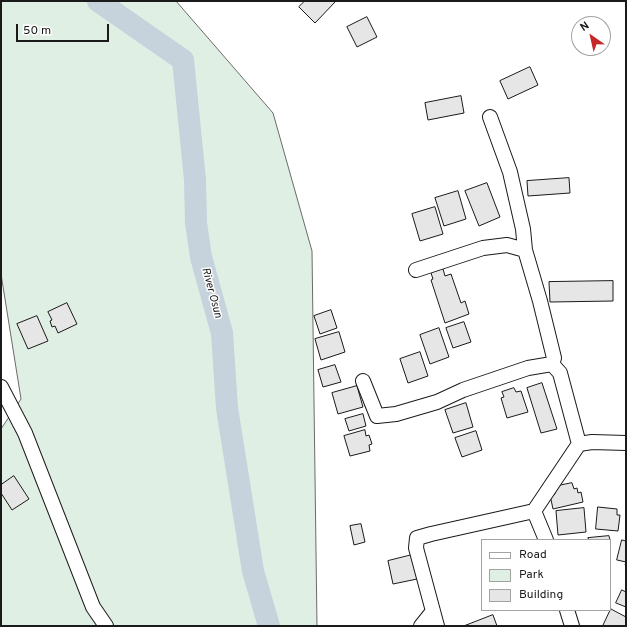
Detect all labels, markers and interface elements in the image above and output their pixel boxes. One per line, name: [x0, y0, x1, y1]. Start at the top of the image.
scale bar: [18, 16, 111, 42]
north arrow: [571, 16, 611, 56]
text: N: [578, 19, 592, 35]
text: 50 m: [23, 23, 51, 39]
water label: River Osun: [198, 266, 224, 320]
legend: [481, 539, 611, 611]
text: Road: [519, 547, 547, 563]
text: Park: [519, 567, 544, 583]
text: Building: [519, 587, 563, 603]

